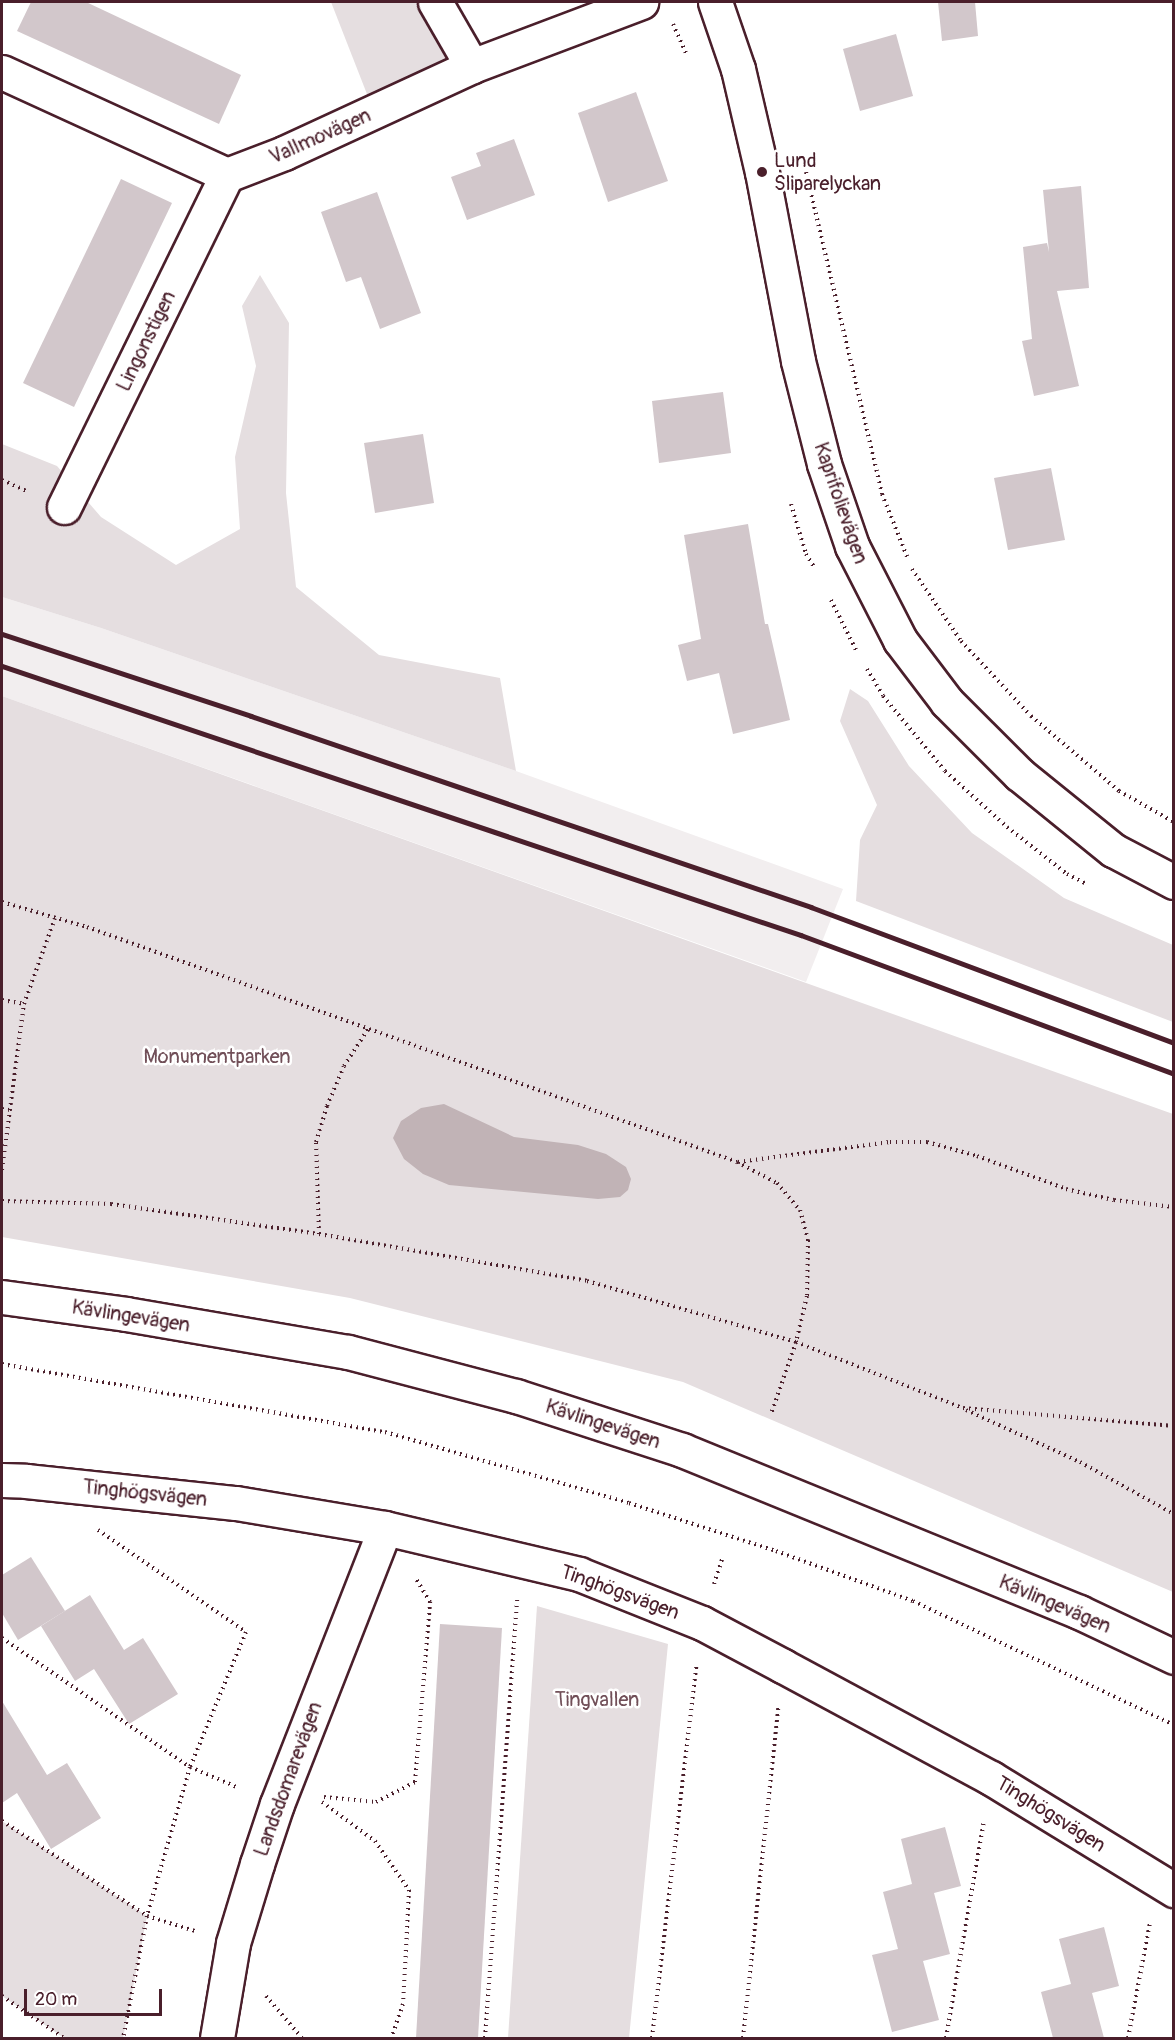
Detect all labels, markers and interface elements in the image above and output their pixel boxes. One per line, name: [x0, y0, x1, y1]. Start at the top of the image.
street label: Vallmovägen: [265, 103, 375, 169]
place label: Lund Sliparelyckan: [774, 148, 881, 195]
marker: Lund Sliparelyckan: [755, 165, 769, 179]
street label: Lingonstigen: [111, 287, 181, 395]
street label: Kaprifolievägen: [809, 439, 873, 567]
park label: Monumentparken: [143, 1044, 291, 1068]
street label: Kävlingevägen: [70, 1295, 192, 1337]
street label: Kävlingevägen: [543, 1394, 663, 1454]
street label: Tinghögsvägen: [82, 1475, 208, 1511]
street label: Tinghögsvägen: [557, 1559, 683, 1625]
street label: Kävlingevägen: [995, 1570, 1115, 1638]
park label: Tingvallen: [555, 1687, 639, 1711]
street label: Landsdomarevägen: [249, 1698, 327, 1860]
street label: Tinghögsvägen: [992, 1771, 1110, 1857]
scale bar: [27, 1977, 165, 2015]
text: 20 m: [35, 1988, 77, 2011]

